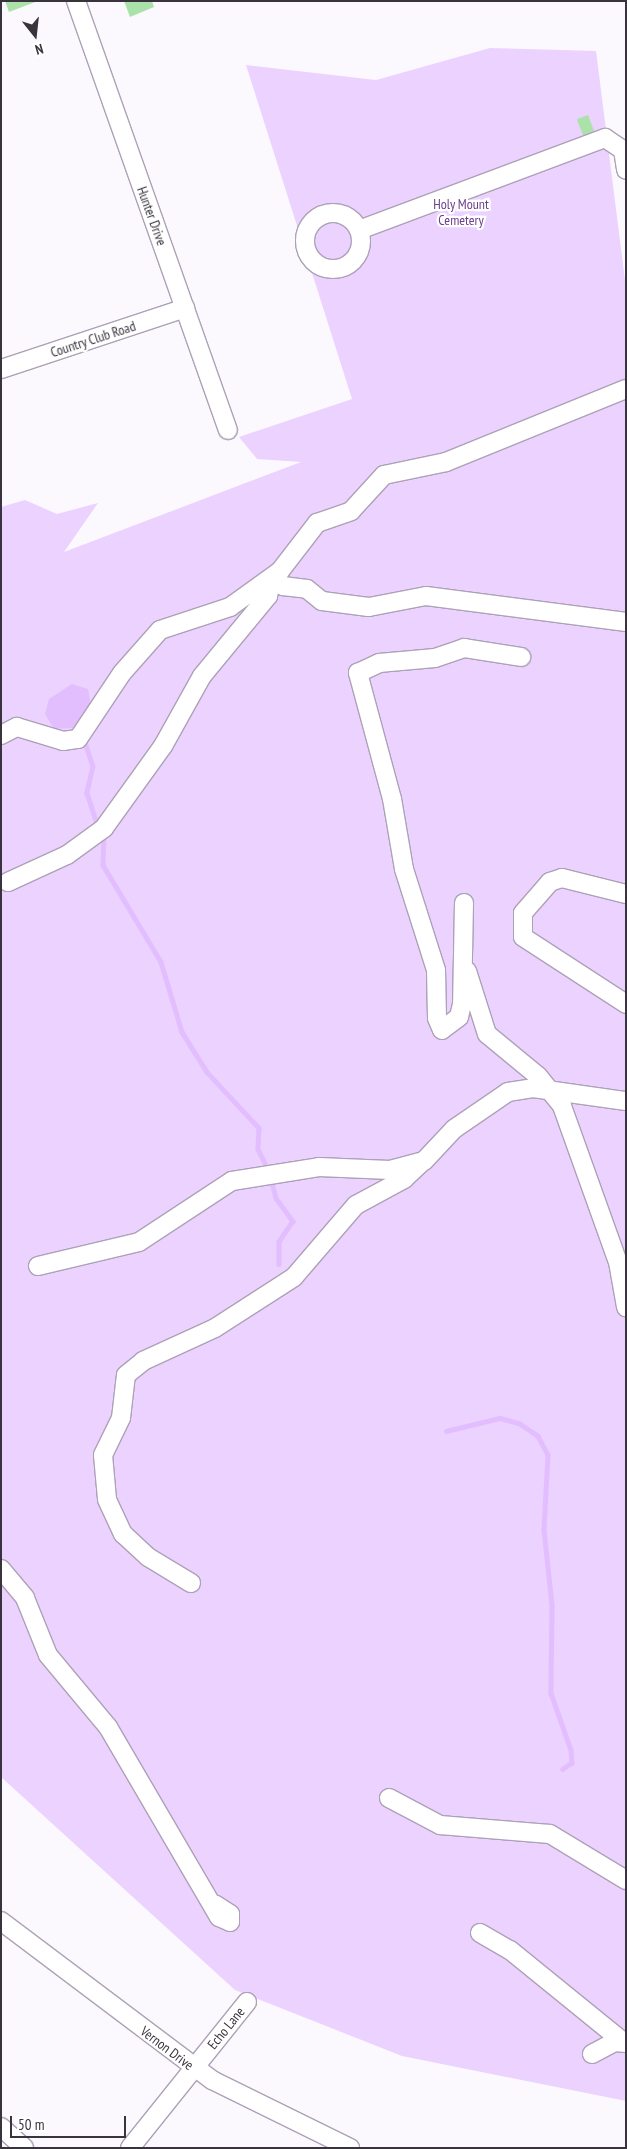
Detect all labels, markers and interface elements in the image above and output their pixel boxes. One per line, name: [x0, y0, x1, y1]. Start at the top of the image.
north arrow: [10, 10, 60, 60]
text: N: [33, 40, 45, 59]
street label: Hunter Drive: [134, 184, 170, 248]
park label: Holy Mount Cemetery: [433, 196, 489, 228]
street label: Country Club Road: [48, 317, 138, 361]
street label: Echo Lane: [204, 2004, 248, 2052]
street label: Vernon Drive: [137, 2023, 197, 2073]
scale bar: [12, 2106, 129, 2138]
text: 50 m: [18, 2115, 44, 2134]

